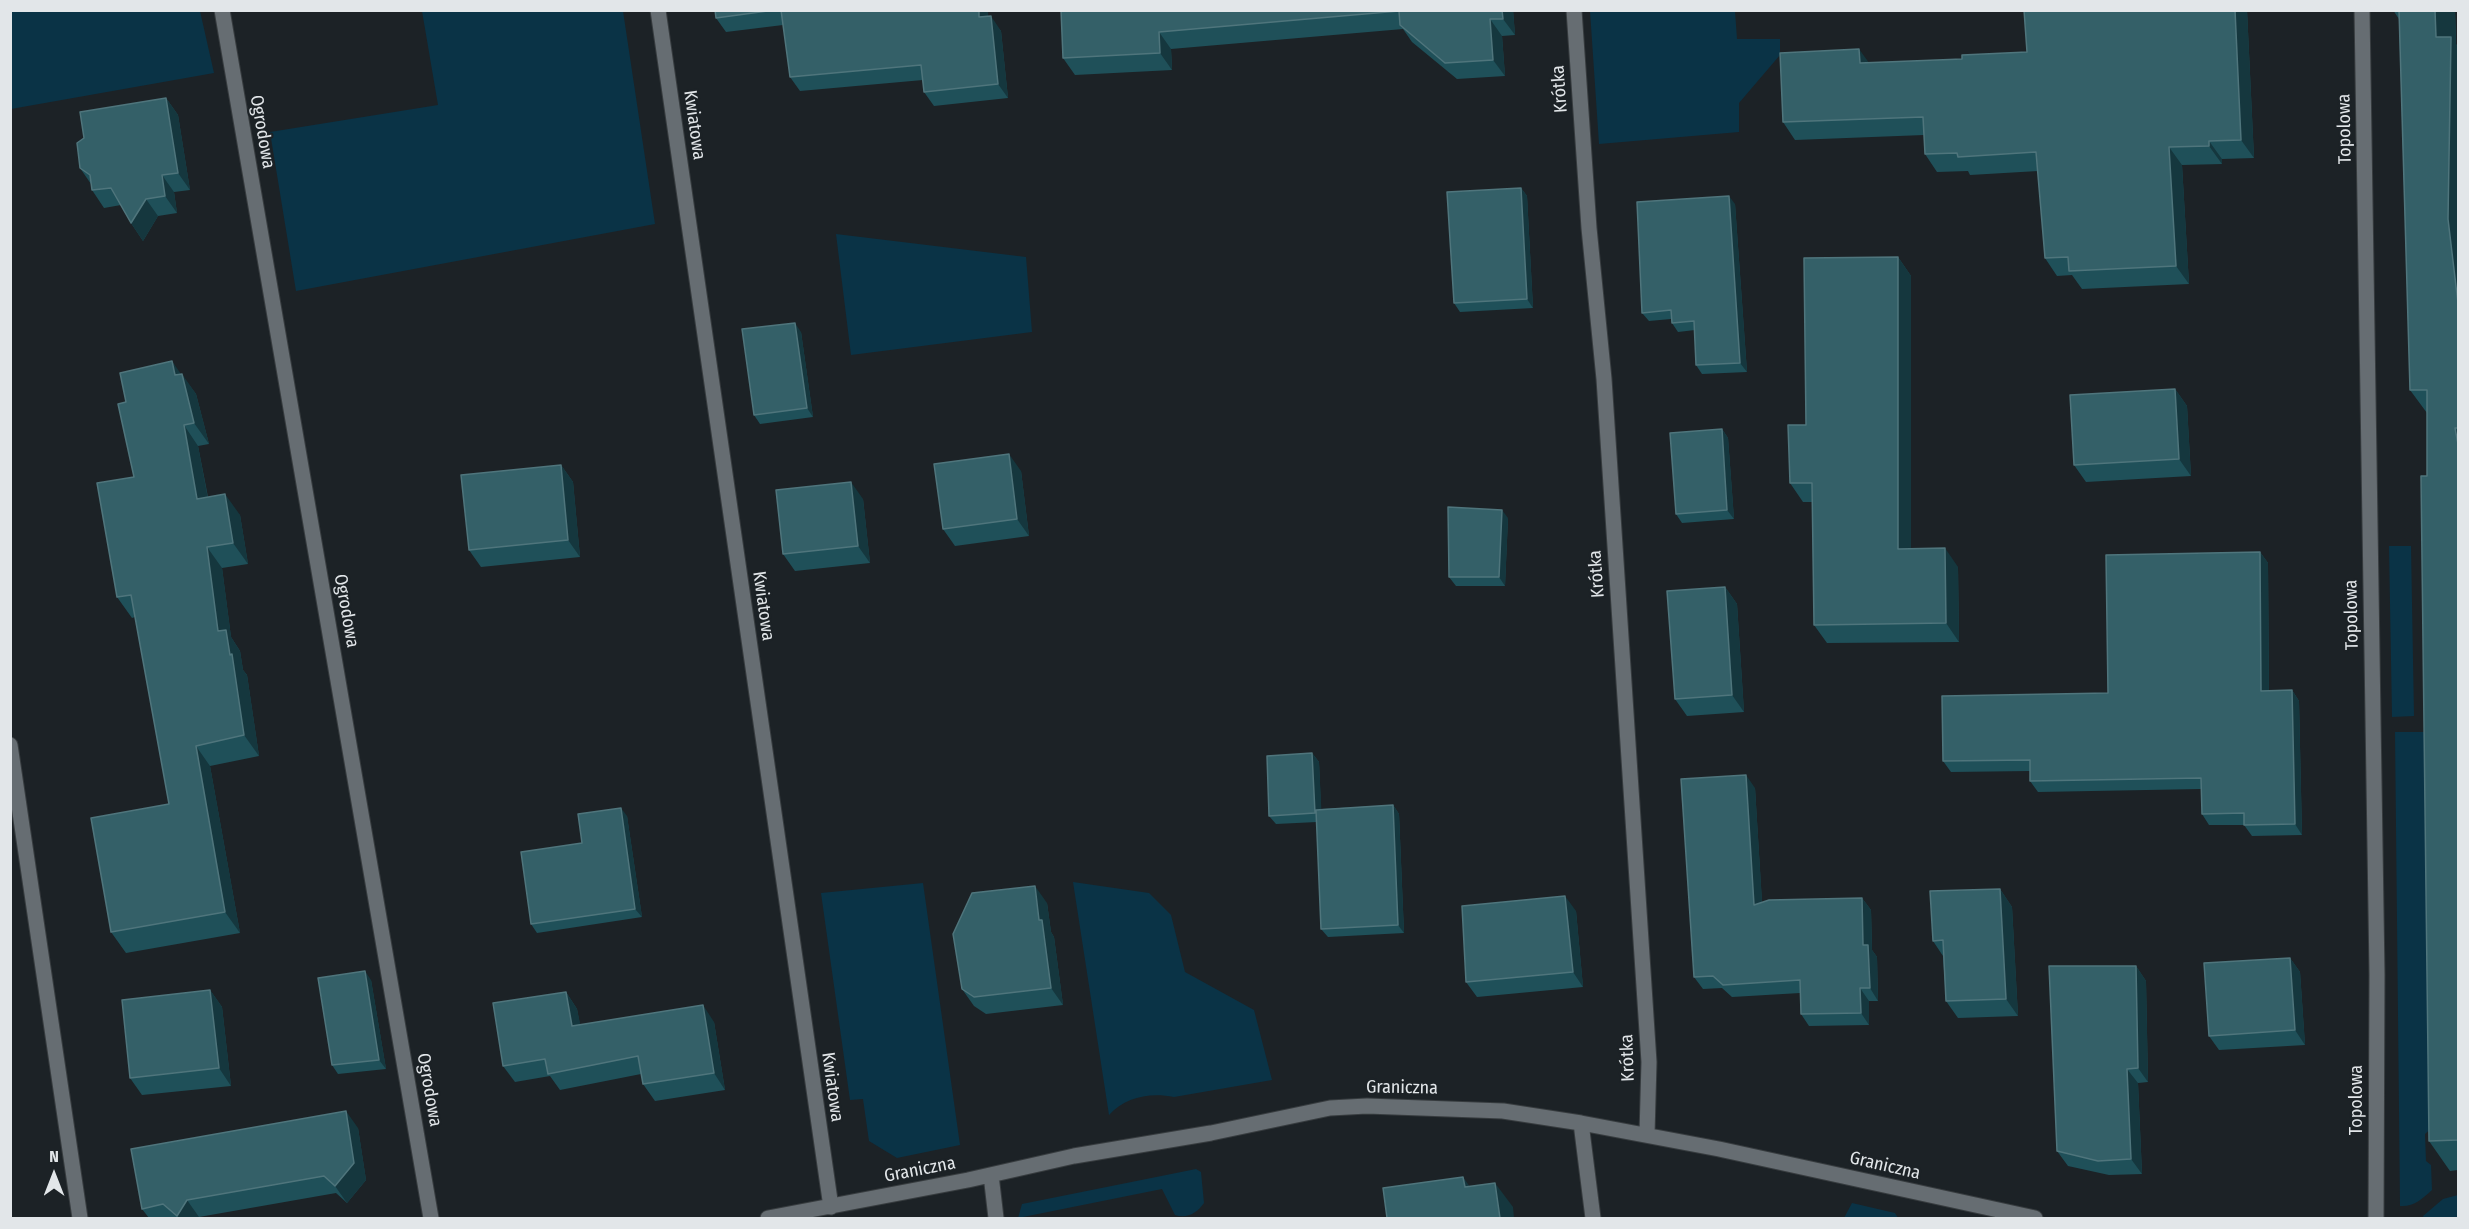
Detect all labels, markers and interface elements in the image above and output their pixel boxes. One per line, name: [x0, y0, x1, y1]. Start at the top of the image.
street label: Krótka: [1548, 65, 1572, 113]
street label: Kwiatowa: [678, 89, 710, 161]
street label: Ogrodowa: [245, 93, 279, 171]
street label: Topolowa: [2334, 94, 2356, 164]
street label: Krótka: [1585, 550, 1609, 598]
street label: Kwiatowa: [747, 570, 779, 642]
street label: Ogrodowa: [329, 572, 363, 650]
street label: Topolowa: [2341, 580, 2363, 650]
street label: Krótka: [1616, 1034, 1640, 1082]
street label: Ogrodowa: [412, 1051, 446, 1129]
street label: Kwiatowa: [816, 1051, 848, 1123]
street label: Topolowa: [2346, 1065, 2368, 1135]
street label: Graniczna: [1366, 1077, 1438, 1099]
north arrow: [24, 1145, 84, 1205]
text: N: [49, 1147, 59, 1166]
street label: Graniczna: [1847, 1147, 1923, 1185]
street label: Graniczna: [883, 1153, 957, 1187]

